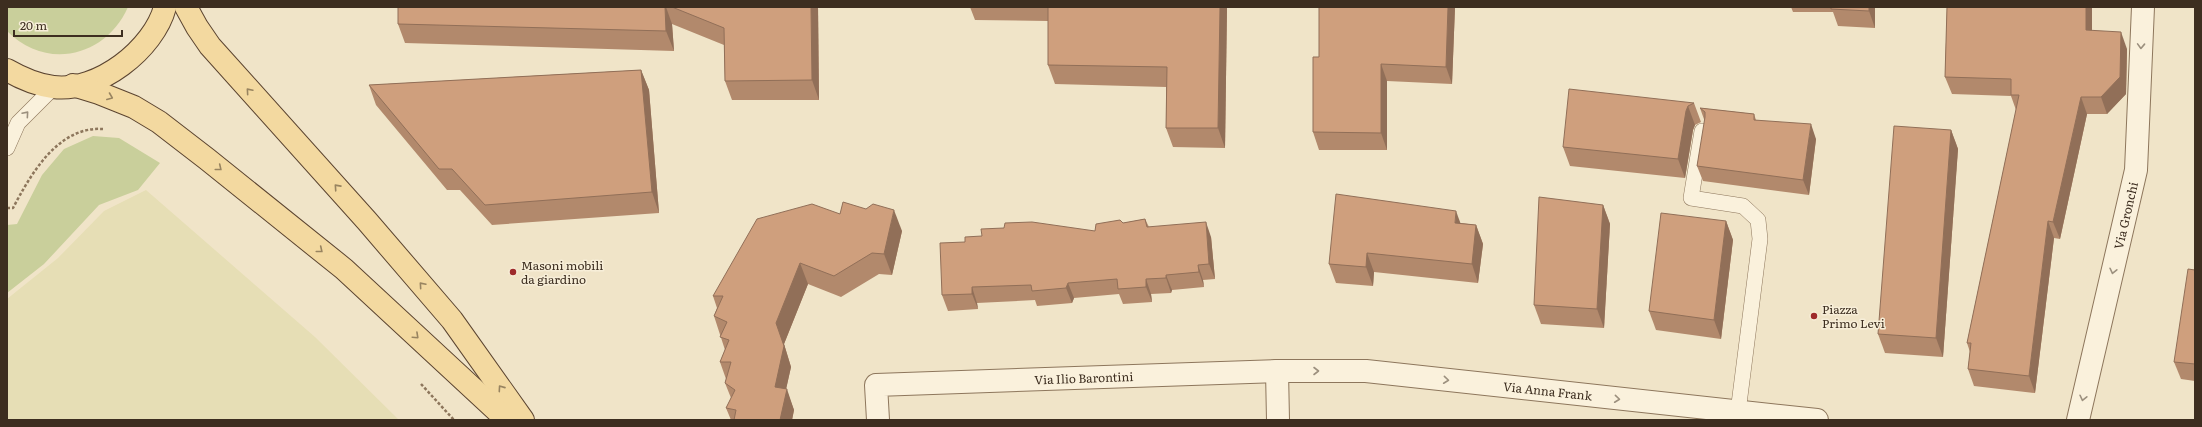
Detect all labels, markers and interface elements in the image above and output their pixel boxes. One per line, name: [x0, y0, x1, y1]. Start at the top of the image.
scale bar: [14, 12, 122, 38]
text: 20 m: [20, 16, 47, 34]
one-way arrow: [2137, 43, 2146, 49]
one-way arrow: [247, 88, 254, 95]
one-way arrow: [107, 93, 114, 101]
one-way arrow: [21, 112, 28, 119]
one-way arrow: [214, 163, 221, 170]
street label: Via Gronchi: [2109, 180, 2142, 251]
one-way arrow: [334, 184, 341, 192]
one-way arrow: [315, 245, 322, 252]
place label: Masoni mobili da giardino: [521, 256, 603, 288]
marker: Masoni mobili da giardino: [508, 267, 518, 277]
one-way arrow: [2110, 268, 2118, 274]
one-way arrow: [419, 282, 427, 290]
place label: Piazza Primo Levi: [1822, 300, 1885, 332]
marker: Piazza Primo Levi: [1809, 311, 1819, 321]
one-way arrow: [412, 332, 419, 339]
street label: Via Ilio Barontini: [1034, 367, 1134, 388]
one-way arrow: [1313, 367, 1319, 375]
one-way arrow: [1443, 375, 1449, 384]
street label: Via Anna Frank: [1502, 377, 1594, 405]
one-way arrow: [499, 386, 506, 393]
one-way arrow: [1614, 394, 1620, 403]
one-way arrow: [2080, 395, 2088, 401]

